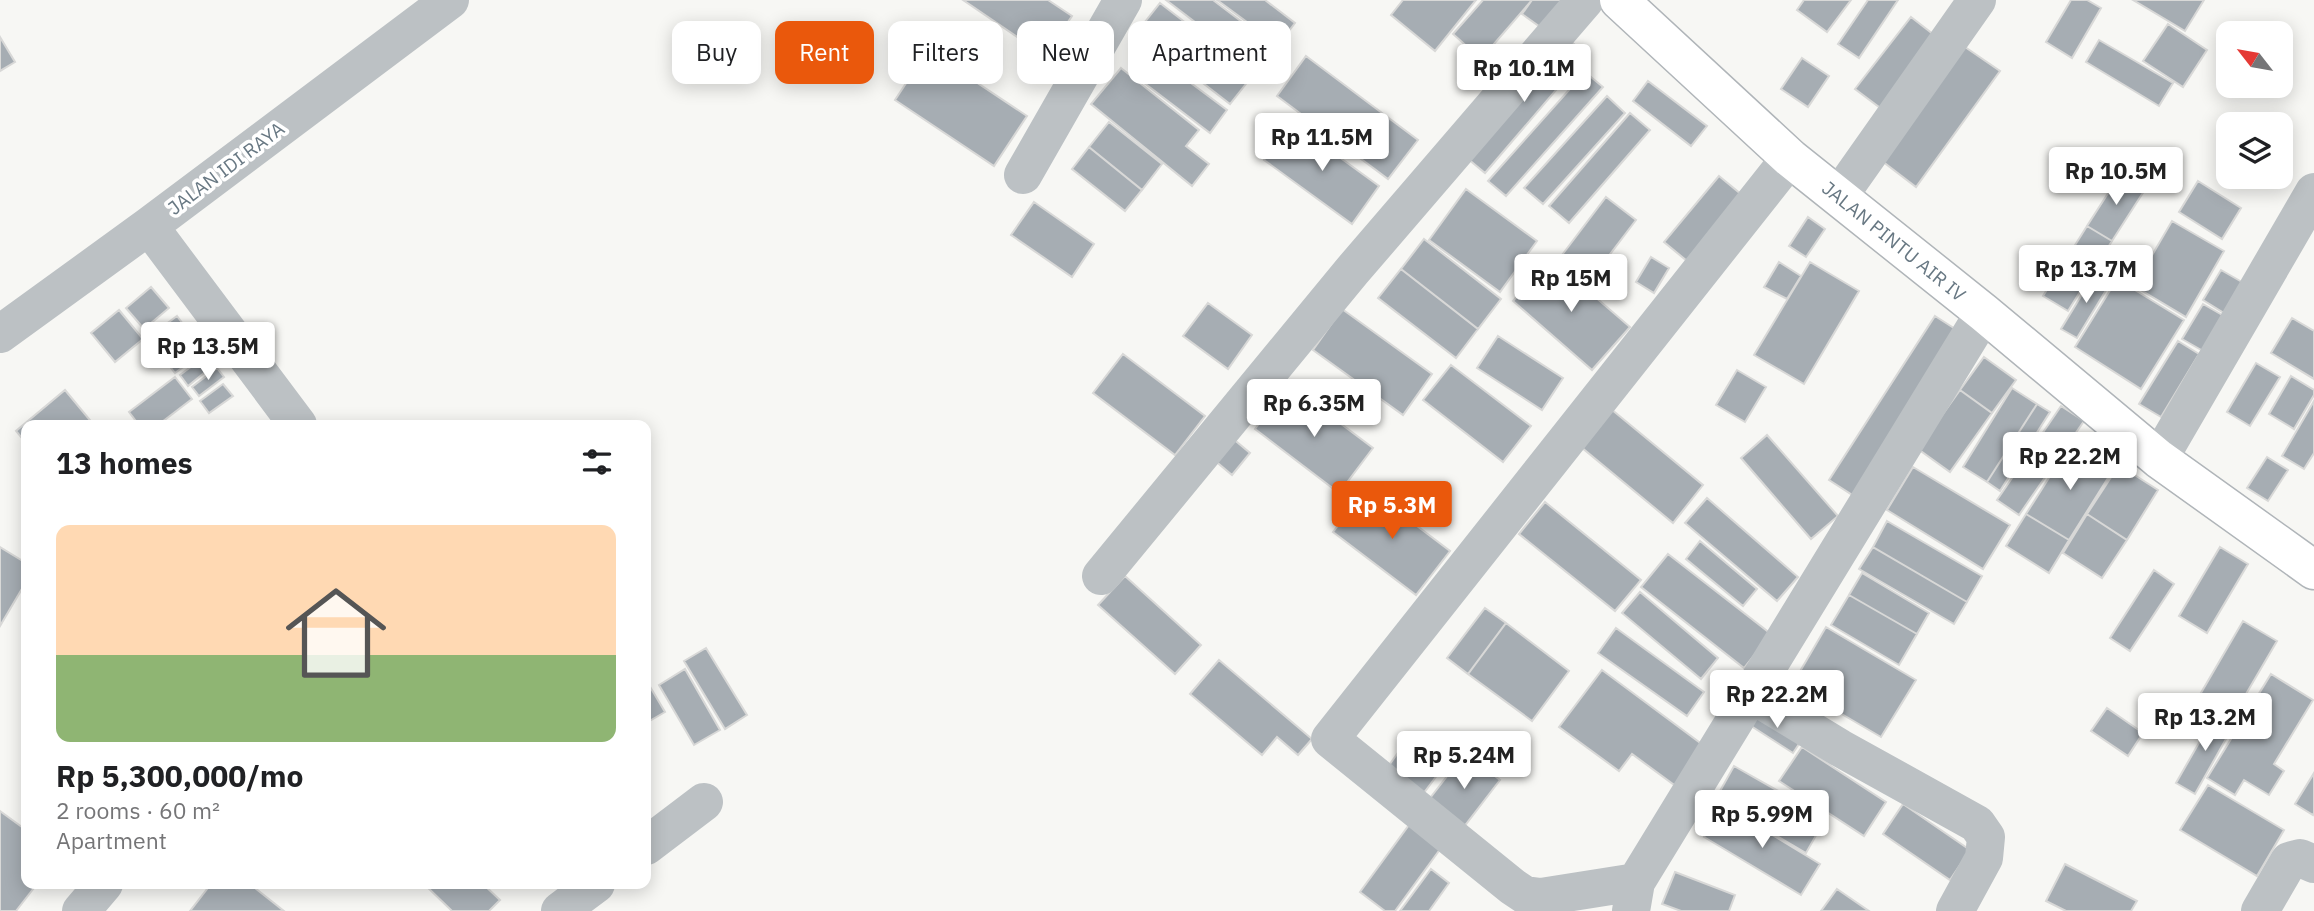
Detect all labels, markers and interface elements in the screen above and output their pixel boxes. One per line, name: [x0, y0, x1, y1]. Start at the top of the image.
chip: Buy: [672, 21, 761, 84]
chip: Rent: [775, 21, 874, 84]
chip: Filters: [888, 21, 1003, 84]
chip: New: [1017, 21, 1114, 84]
chip: Apartment: [1128, 21, 1291, 84]
north arrow: [2216, 21, 2292, 98]
map controls: [2216, 21, 2293, 189]
pin: Rp 10.1M: [1452, 44, 1596, 104]
text: Rp 10.1M: [1473, 52, 1575, 82]
button: layers: [2216, 112, 2293, 189]
pin: Rp 11.5M: [1250, 114, 1394, 173]
street label: JALAN IDI RAYA: [163, 116, 289, 220]
text: Rp 11.5M: [1271, 121, 1373, 151]
pin: Rp 10.5M: [2044, 148, 2188, 207]
text: Rp 10.5M: [2065, 155, 2167, 185]
street label: JALAN PINTU AIR IV: [1817, 176, 1971, 307]
pin: Rp 13.7M: [2014, 246, 2158, 305]
text: Rp 13.7M: [2035, 253, 2137, 283]
pin: Rp 15M: [1514, 254, 1628, 314]
text: Rp 15M: [1530, 262, 1612, 292]
pin: Rp 13.5M: [136, 322, 280, 382]
text: Rp 13.5M: [157, 330, 259, 360]
pin: Rp 6.35M: [1242, 380, 1386, 439]
text: Rp 6.35M: [1263, 387, 1365, 417]
pin: Rp 22.2M: [1998, 433, 2142, 492]
text: Rp 22.2M: [2019, 440, 2121, 470]
text: 13 homes: [56, 443, 193, 482]
icon: filters: [578, 443, 616, 481]
pin: Rp 5.3M: [1327, 482, 1457, 541]
text: Rp 5.3M: [1348, 489, 1436, 519]
icon: home: [273, 570, 399, 696]
pin: Rp 22.2M: [1705, 670, 1849, 730]
text: Rp 22.2M: [1726, 678, 1828, 708]
pin: Rp 13.2M: [2133, 694, 2277, 753]
text: Rp 13.2M: [2154, 701, 2256, 731]
pin: Rp 5.24M: [1392, 732, 1536, 791]
text: Rp 5.24M: [1413, 739, 1515, 769]
text: Rp 5,300,000/mo: [56, 756, 303, 795]
pin: Rp 5.99M: [1690, 790, 1834, 850]
text: 2 rooms · 60 m²: [56, 795, 220, 825]
text: Rp 5.99M: [1711, 798, 1813, 828]
text: Apartment: [56, 825, 167, 855]

